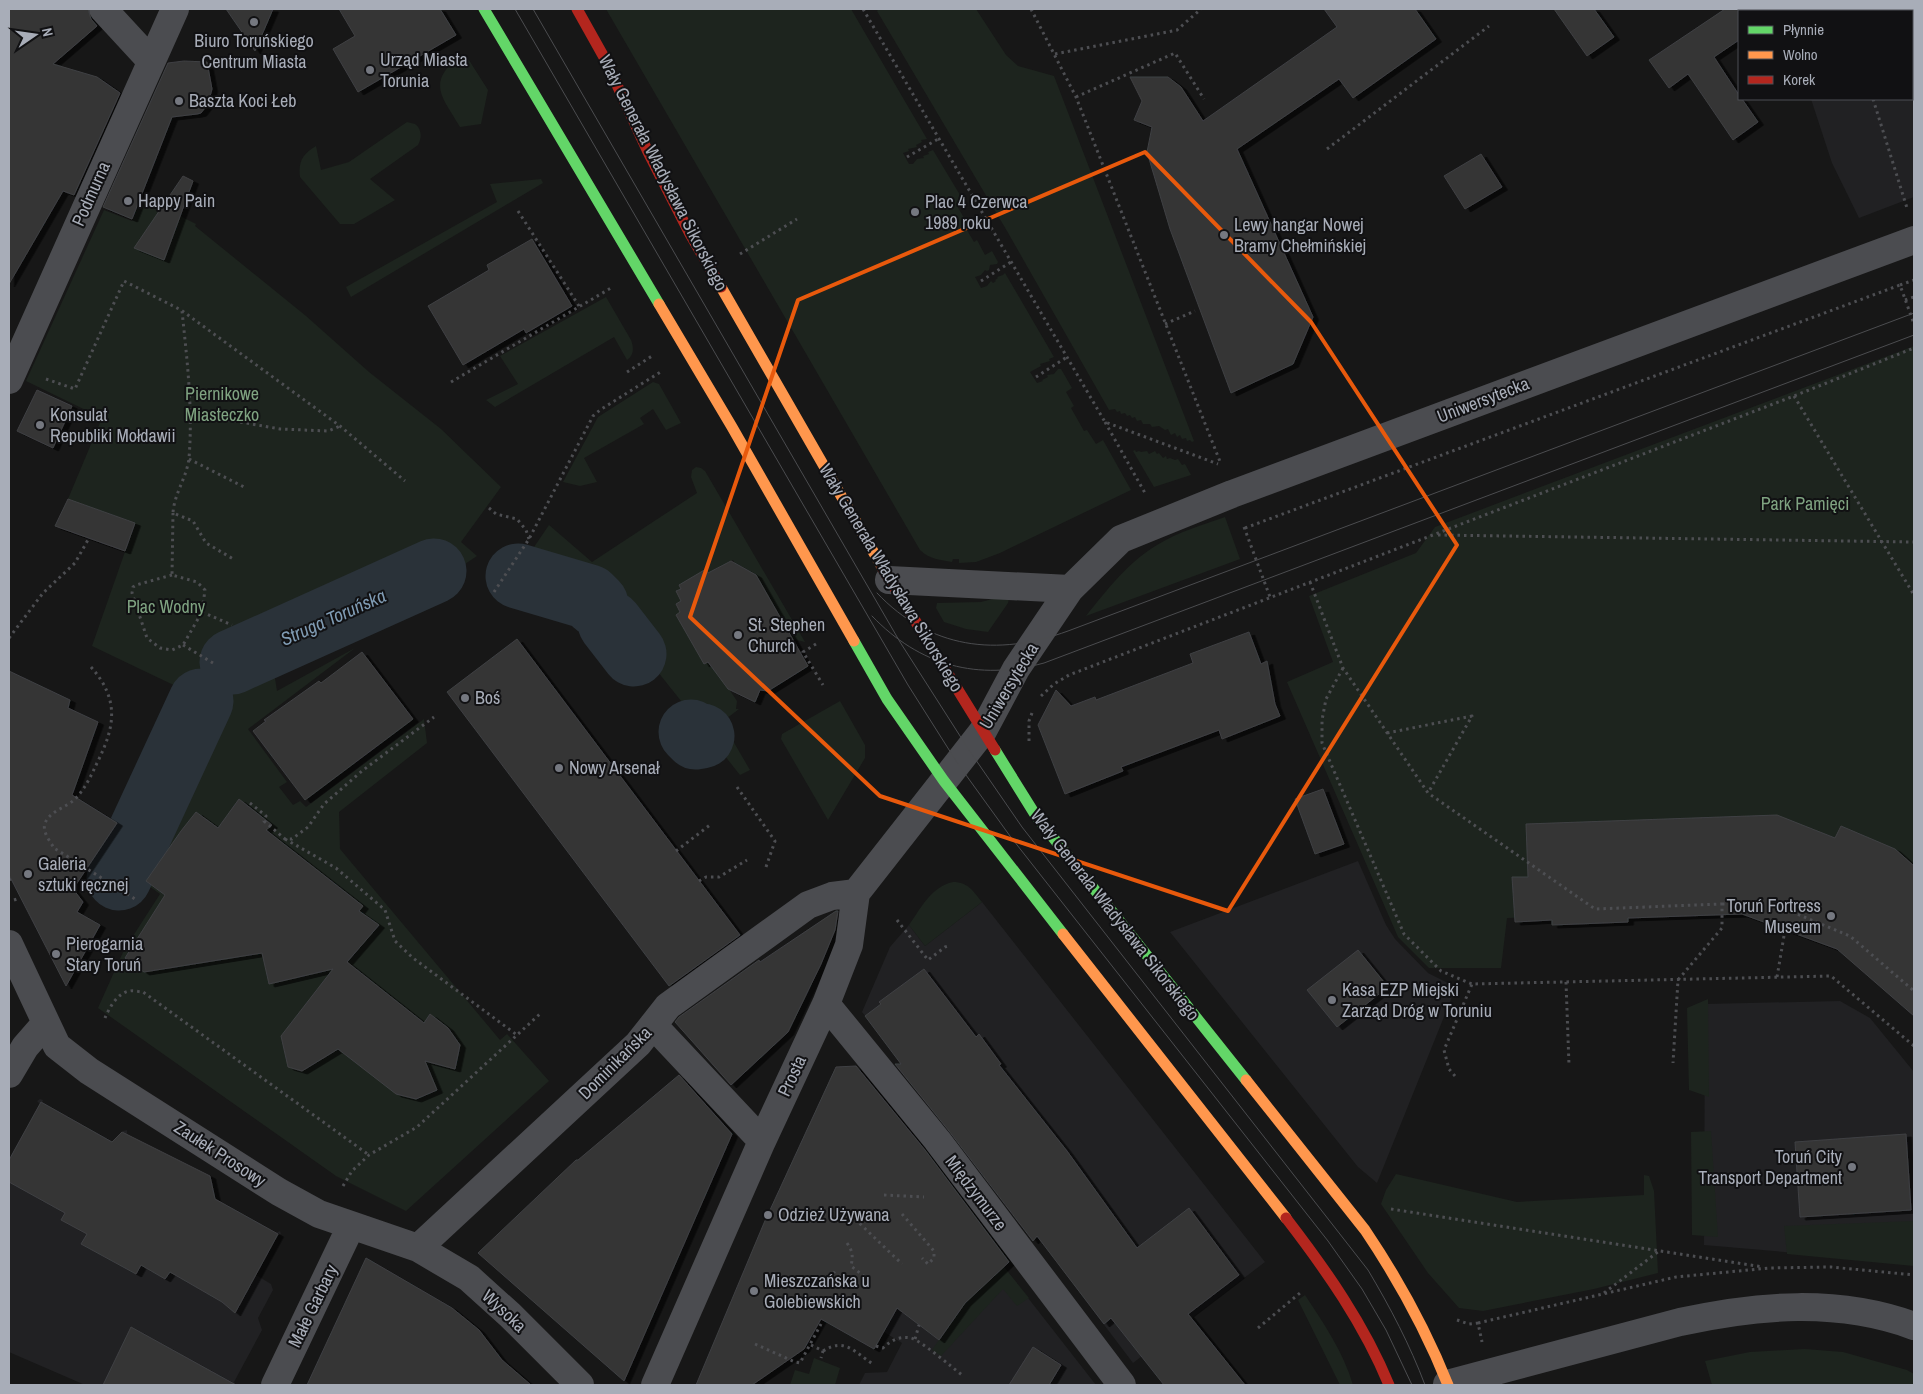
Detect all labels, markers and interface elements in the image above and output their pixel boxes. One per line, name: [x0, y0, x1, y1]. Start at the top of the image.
north arrow: [10, 10, 60, 60]
legend: [1738, 10, 1913, 100]
marker: Biuro Toruńskiego Centrum Miasta: [248, 16, 260, 28]
text: Płynnie: [1783, 19, 1824, 40]
text: N: [38, 26, 57, 38]
place label: Biuro Toruńskiego Centrum Miasta: [194, 28, 314, 74]
text: Wolno: [1783, 44, 1818, 65]
place label: Urząd Miasta Torunia: [380, 47, 468, 93]
street label: Wały Generała Władysława Sikorskiego: [593, 50, 734, 295]
marker: Urząd Miasta Torunia: [364, 64, 376, 76]
text: Korek: [1783, 69, 1816, 90]
place label: Baszta Koci Łeb: [189, 88, 297, 113]
marker: Baszta Koci Łeb: [173, 95, 185, 107]
street label: Podmurna: [65, 158, 116, 230]
place label: Happy Pain: [138, 188, 215, 213]
place label: Plac 4 Czerwca 1989 roku: [925, 189, 1028, 235]
marker: Happy Pain: [122, 195, 134, 207]
marker: Plac 4 Czerwca 1989 roku: [909, 206, 921, 218]
place label: Lewy hangar Nowej Bramy Chełmińskiej: [1234, 212, 1366, 258]
marker: Lewy hangar Nowej Bramy Chełmińskiej: [1218, 229, 1230, 241]
street label: Uniwersytecka: [1433, 371, 1532, 429]
park label: Piernikowe Miasteczko: [185, 381, 259, 427]
place label: Konsulat Republiki Mołdawii: [50, 402, 176, 448]
marker: Konsulat Republiki Mołdawii: [34, 419, 46, 431]
street label: Wały Generała Władysława Sikorskiego: [813, 459, 970, 696]
park label: Park Pamięci: [1761, 491, 1849, 516]
water label: Struga Toruńska: [276, 582, 390, 652]
park label: Plac Wodny: [127, 594, 206, 619]
place label: St. Stephen Church: [748, 612, 825, 658]
marker: St. Stephen Church: [732, 629, 744, 641]
street label: Uniwersytecka: [973, 638, 1044, 734]
place label: Boś: [475, 685, 500, 710]
marker: Boś: [459, 692, 471, 704]
place label: Nowy Arsenał: [569, 755, 660, 780]
marker: Nowy Arsenał: [553, 762, 565, 774]
street label: Wały Generała Władysława Sikorskiego: [1025, 804, 1206, 1026]
place label: Galeria sztuki ręcznej: [38, 851, 128, 897]
marker: Galeria sztuki ręcznej: [22, 868, 34, 880]
place label: Toruń Fortress Museum: [1727, 893, 1821, 939]
marker: Toruń Fortress Museum: [1825, 910, 1837, 922]
place label: Pierogarnia Stary Toruń: [66, 931, 143, 977]
marker: Pierogarnia Stary Toruń: [50, 948, 62, 960]
place label: Kasa EZP Miejski Zarząd Dróg w Toruniu: [1342, 977, 1492, 1023]
marker: Kasa EZP Miejski Zarząd Dróg w Toruniu: [1326, 994, 1338, 1006]
street label: Dominikańska: [572, 1020, 657, 1105]
street label: Prosta: [771, 1051, 812, 1100]
street label: Zaułek Prosowy: [169, 1115, 272, 1193]
place label: Toruń City Transport Department: [1698, 1144, 1843, 1190]
street label: Międzymurze: [940, 1150, 1013, 1236]
marker: Toruń City Transport Department: [1846, 1161, 1858, 1173]
place label: Odzież Używana: [778, 1202, 890, 1227]
marker: Odzież Używana: [762, 1209, 774, 1221]
street label: Małe Garbary: [282, 1260, 344, 1351]
place label: Mieszczańska u Golebiewskich: [764, 1268, 870, 1314]
street label: Wysoka: [477, 1284, 532, 1338]
marker: Mieszczańska u Golebiewskich: [748, 1285, 760, 1297]

